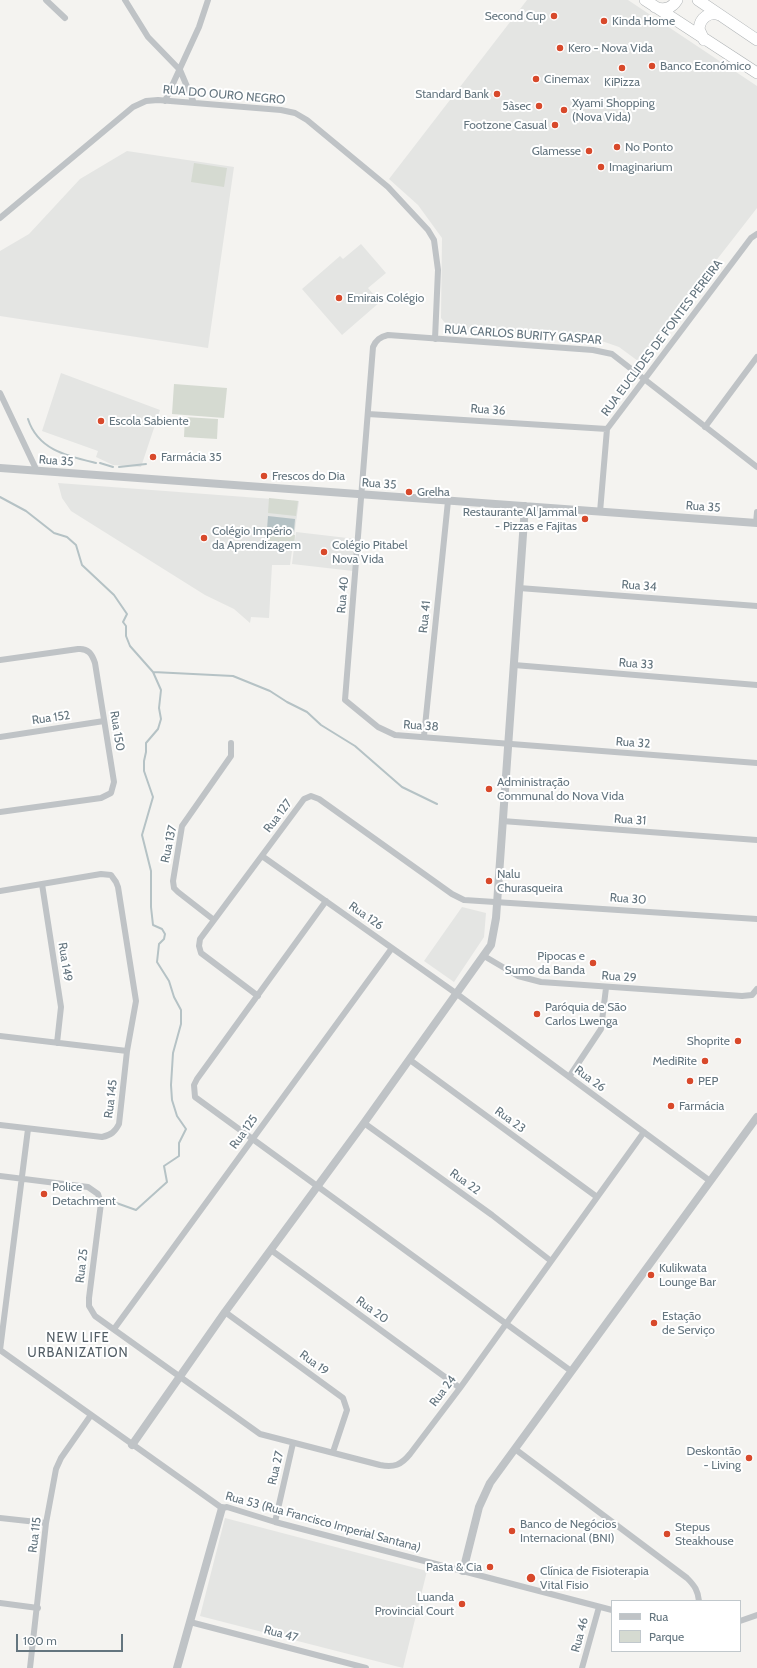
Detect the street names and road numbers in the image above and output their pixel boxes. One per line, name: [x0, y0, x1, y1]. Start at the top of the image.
street label: RUA DO OURO NEGRO: [162, 82, 286, 108]
street label: RUA EUCLIDES DE FONTES PEREIRA: [598, 257, 726, 419]
street label: RUA CARLOS BURITY GASPAR: [444, 322, 602, 348]
street label: Rua 36: [470, 402, 506, 418]
street label: Rua 35: [38, 453, 74, 469]
street label: Rua 35: [361, 476, 397, 492]
street label: Rua 35: [685, 499, 721, 515]
street label: Rua 40: [334, 576, 352, 614]
street label: Rua 34: [621, 578, 657, 594]
street label: Rua 41: [416, 600, 434, 634]
street label: Rua 33: [618, 656, 654, 672]
street label: Rua 152: [31, 708, 71, 728]
street label: Rua 150: [107, 710, 127, 752]
street label: Rua 38: [403, 718, 439, 734]
street label: Rua 32: [615, 735, 651, 751]
street label: Rua 127: [261, 796, 295, 836]
street label: Rua 31: [613, 812, 647, 828]
street label: Rua 137: [158, 824, 180, 864]
street label: Rua 30: [609, 891, 647, 907]
street label: Rua 126: [346, 899, 386, 933]
street label: Rua 149: [55, 941, 75, 983]
street label: Rua 29: [601, 969, 637, 985]
street label: Rua 26: [572, 1063, 608, 1095]
street label: Rua 145: [101, 1079, 121, 1119]
street label: Rua 23: [492, 1104, 528, 1136]
street label: Rua 125: [227, 1112, 261, 1152]
street label: Rua 22: [447, 1166, 483, 1198]
street label: Rua 25: [73, 1248, 91, 1284]
street label: Rua 20: [353, 1293, 391, 1327]
street label: Rua 19: [297, 1348, 331, 1378]
street label: Rua 24: [427, 1373, 459, 1409]
street label: Rua 27: [265, 1450, 287, 1486]
street label: Rua 53 (Rua Francisco Imperial Santana): [224, 1489, 422, 1555]
street label: Rua 115: [26, 1516, 44, 1554]
street label: Rua 46: [568, 1616, 592, 1654]
street label: Rua 47: [262, 1623, 300, 1645]

